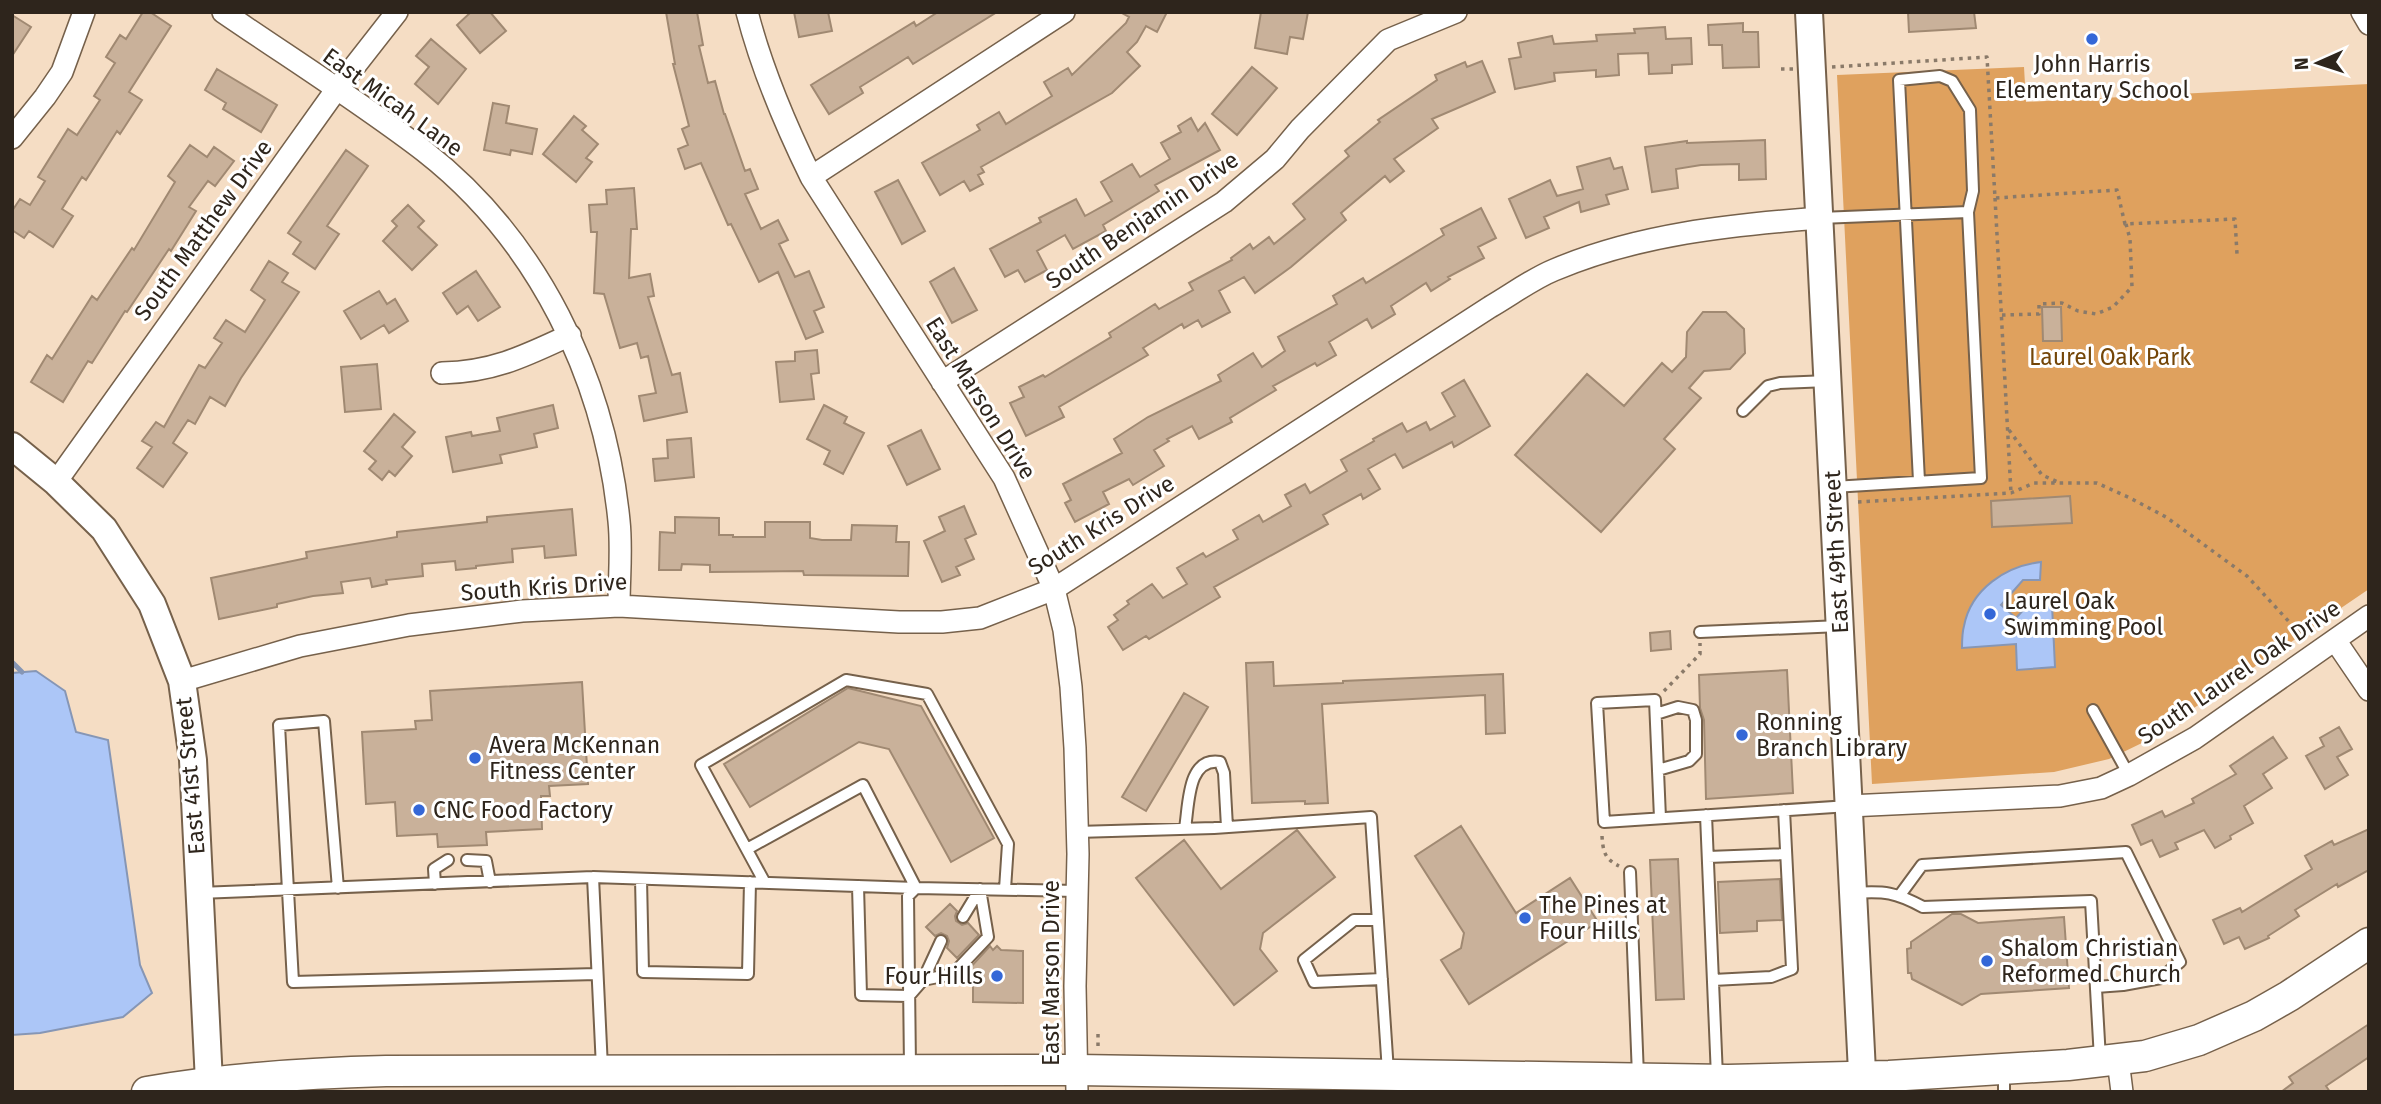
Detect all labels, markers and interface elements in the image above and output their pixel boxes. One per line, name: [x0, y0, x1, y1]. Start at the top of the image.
north arrow: [2283, 28, 2353, 98]
marker: John Harris Elementary School: [2084, 31, 2100, 47]
street label: East Micah Lane: [317, 42, 469, 162]
place label: John Harris Elementary School: [1995, 50, 2190, 104]
text: N: [2290, 57, 2313, 71]
street label: South Matthew Drive: [128, 134, 278, 326]
street label: South Benjamin Drive: [1041, 145, 1243, 295]
street label: East Marson Drive: [920, 312, 1042, 484]
park label: Laurel Oak Park: [2029, 343, 2191, 371]
street label: South Kris Drive: [1023, 469, 1179, 581]
street label: East 49th Street: [1818, 469, 1854, 634]
street label: South Kris Drive: [460, 567, 628, 607]
place label: Laurel Oak Swimming Pool: [2004, 587, 2163, 641]
street label: South Laurel Oak Drive: [2133, 594, 2345, 750]
marker: Laurel Oak Swimming Pool: [1982, 606, 1998, 622]
street label: East 41st Street: [169, 695, 211, 856]
place label: Ronning Branch Library: [1756, 708, 1908, 762]
marker: Ronning Branch Library: [1734, 727, 1750, 743]
place label: Avera McKennan Fitness Center: [489, 731, 660, 785]
marker: Avera McKennan Fitness Center: [467, 750, 483, 766]
place label: CNC Food Factory: [433, 796, 613, 824]
marker: CNC Food Factory: [411, 802, 427, 818]
street label: East Marson Drive: [1037, 880, 1065, 1066]
place label: The Pines at Four Hills: [1539, 891, 1667, 945]
marker: The Pines at Four Hills: [1517, 910, 1533, 926]
place label: Shalom Christian Reformed Church: [2001, 934, 2181, 988]
marker: Shalom Christian Reformed Church: [1979, 953, 1995, 969]
place label: Four Hills: [884, 962, 983, 990]
marker: Four Hills: [989, 968, 1005, 984]

